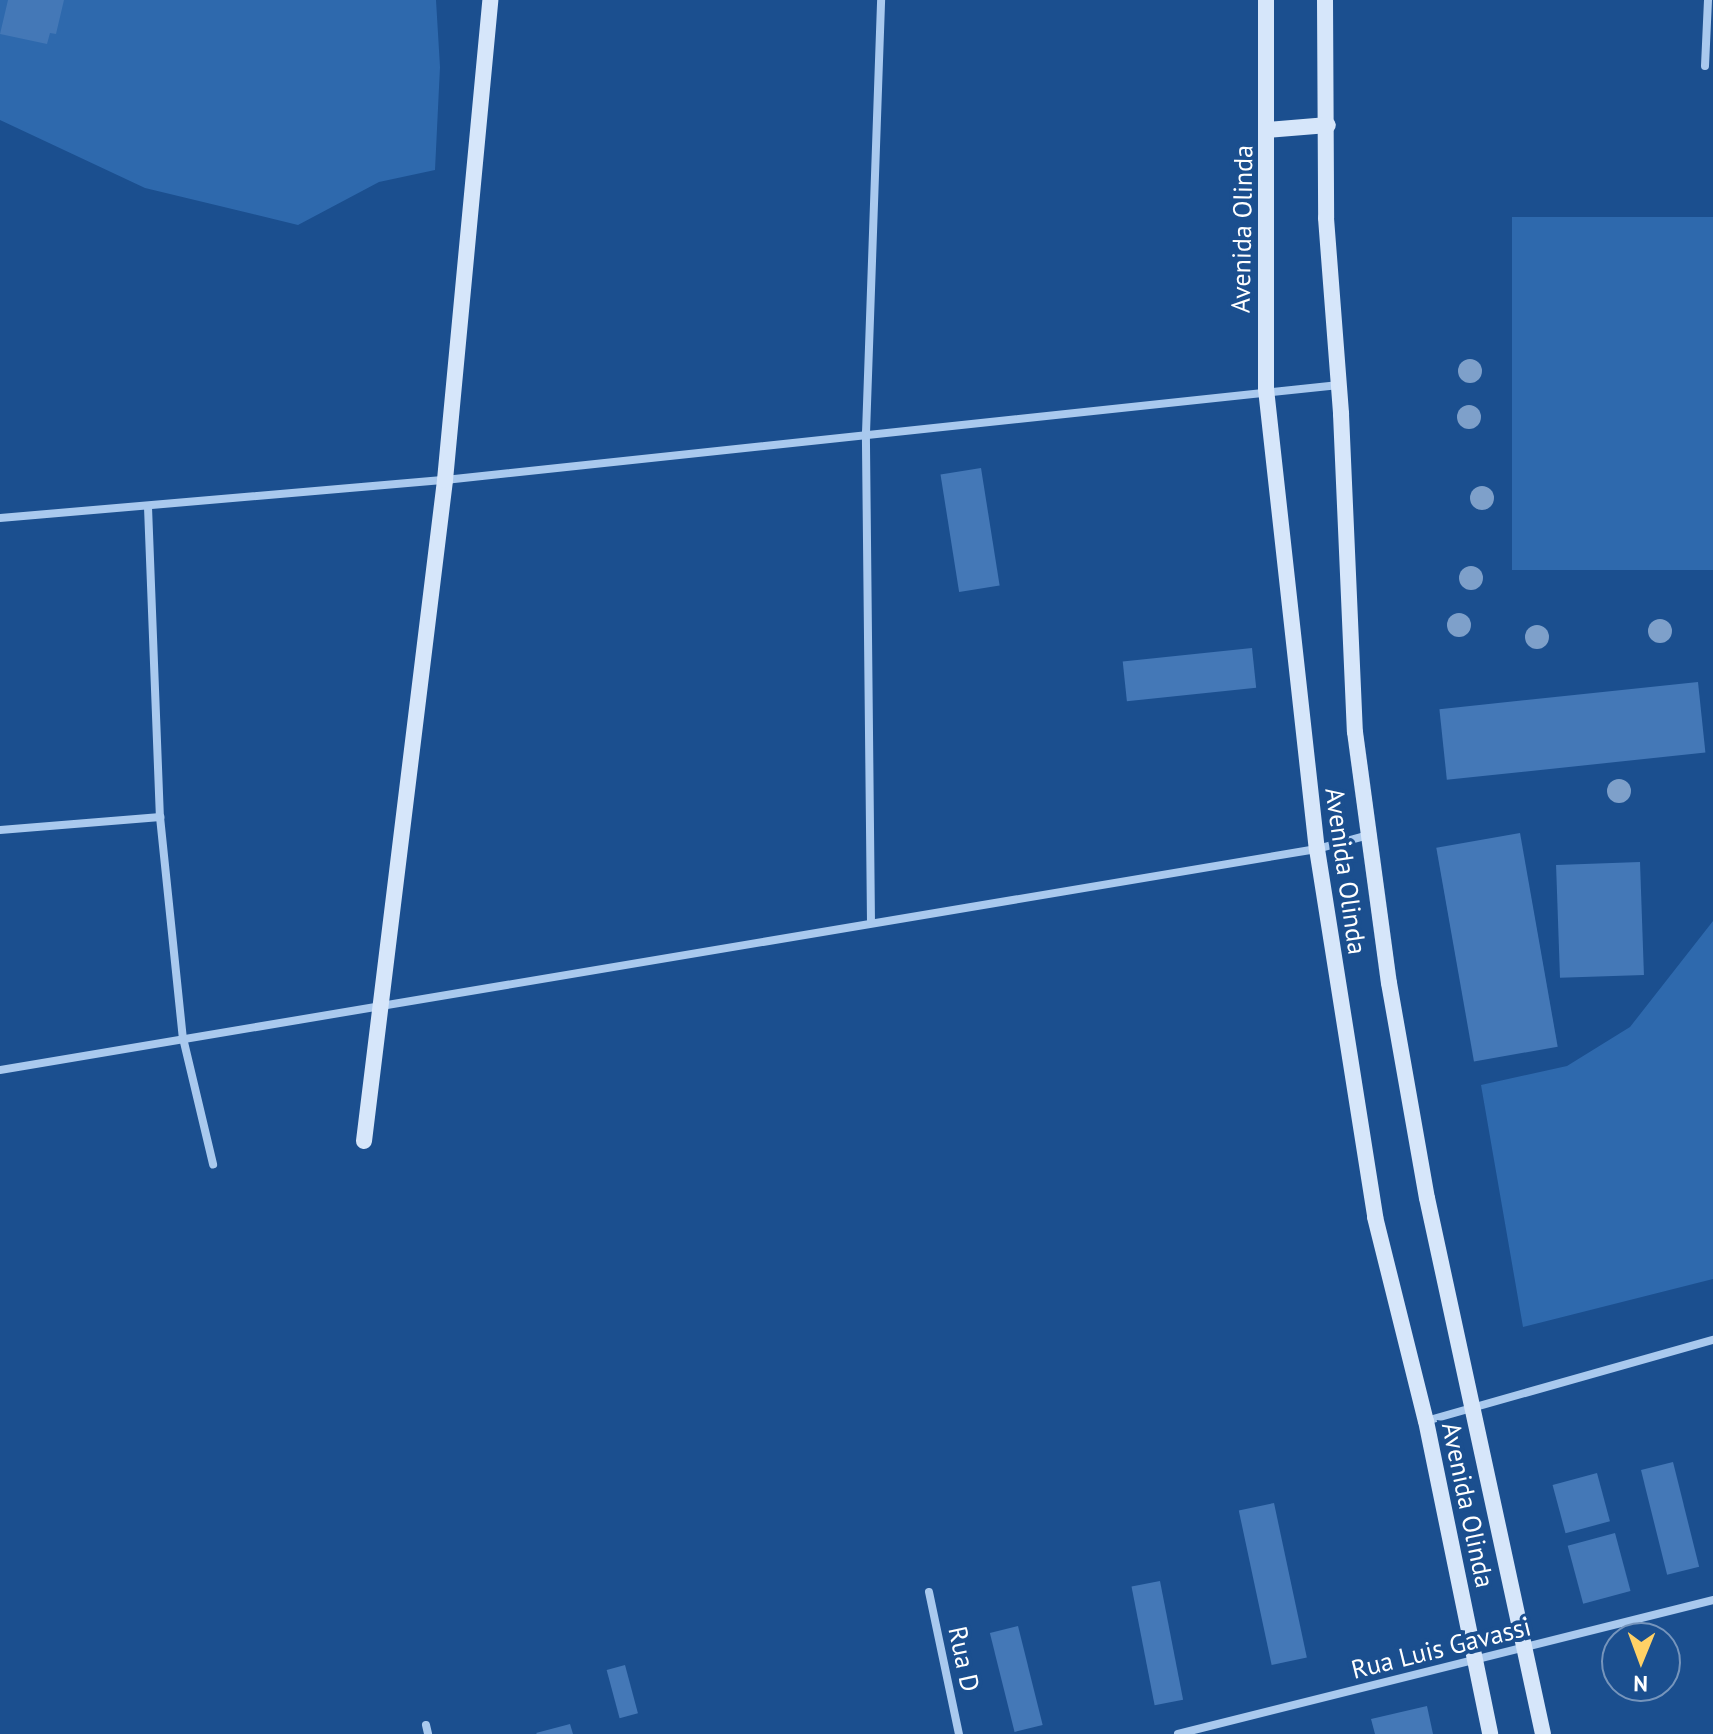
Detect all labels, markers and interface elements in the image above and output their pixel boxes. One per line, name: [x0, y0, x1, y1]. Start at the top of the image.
street label: Avenida Olinda: [1225, 145, 1259, 313]
street label: Avenida Olinda: [1319, 786, 1373, 956]
street label: Avenida Olinda: [1435, 1419, 1501, 1591]
street label: Rua Luis Gavassi: [1348, 1611, 1534, 1685]
north arrow: [1601, 1622, 1681, 1702]
street label: Rua D: [942, 1623, 986, 1695]
text: N: [1633, 1670, 1648, 1698]

